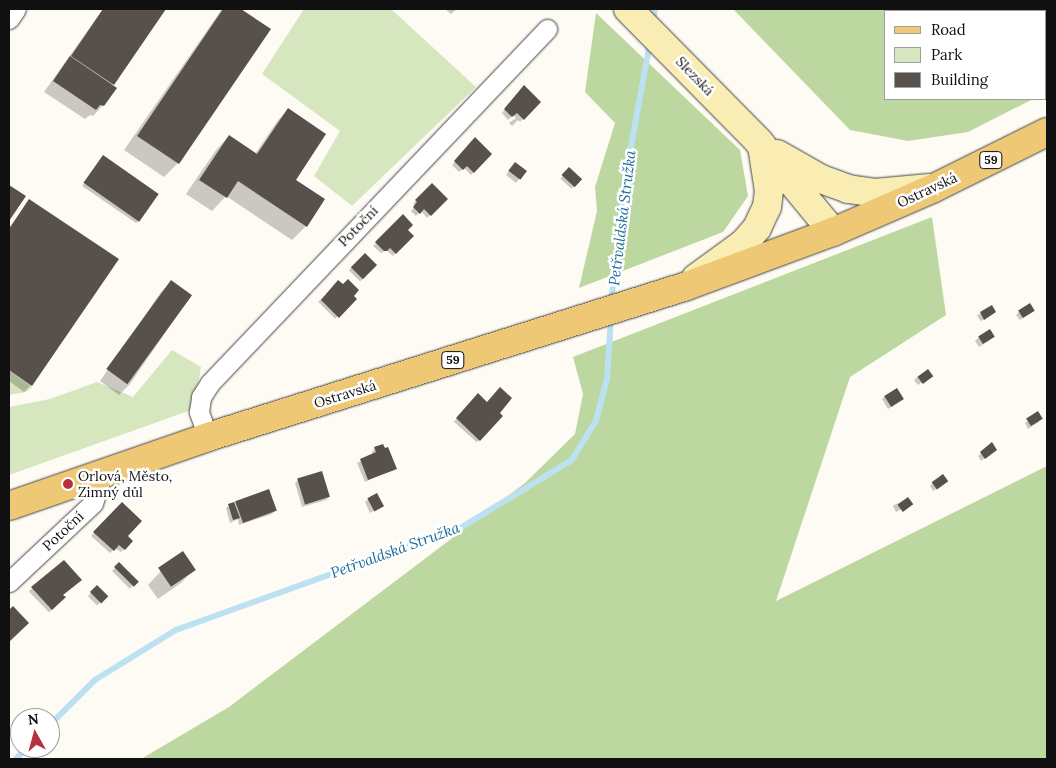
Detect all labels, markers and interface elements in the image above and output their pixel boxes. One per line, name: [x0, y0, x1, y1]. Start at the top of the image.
legend: [884, 10, 1046, 100]
text: Road: [931, 20, 966, 39]
text: Park: [931, 45, 962, 64]
street label: Slezská: [672, 53, 718, 99]
text: Building: [931, 70, 988, 89]
water label: Petřvaldská Stružka: [605, 149, 639, 287]
road number: 59: [978, 150, 1004, 170]
street label: Ostravská: [894, 169, 960, 211]
street label: Potoční: [335, 202, 381, 250]
road number: 59: [440, 350, 466, 370]
street label: Ostravská: [312, 377, 378, 411]
place label: Orlová, Město, Zimný důl: [78, 468, 172, 501]
marker: Orlová, Město, Zimný důl: [62, 478, 74, 490]
street label: Potoční: [39, 508, 87, 554]
water label: Petřvaldská Stružka: [328, 518, 462, 582]
north arrow: [10, 708, 60, 758]
text: N: [27, 710, 40, 729]

